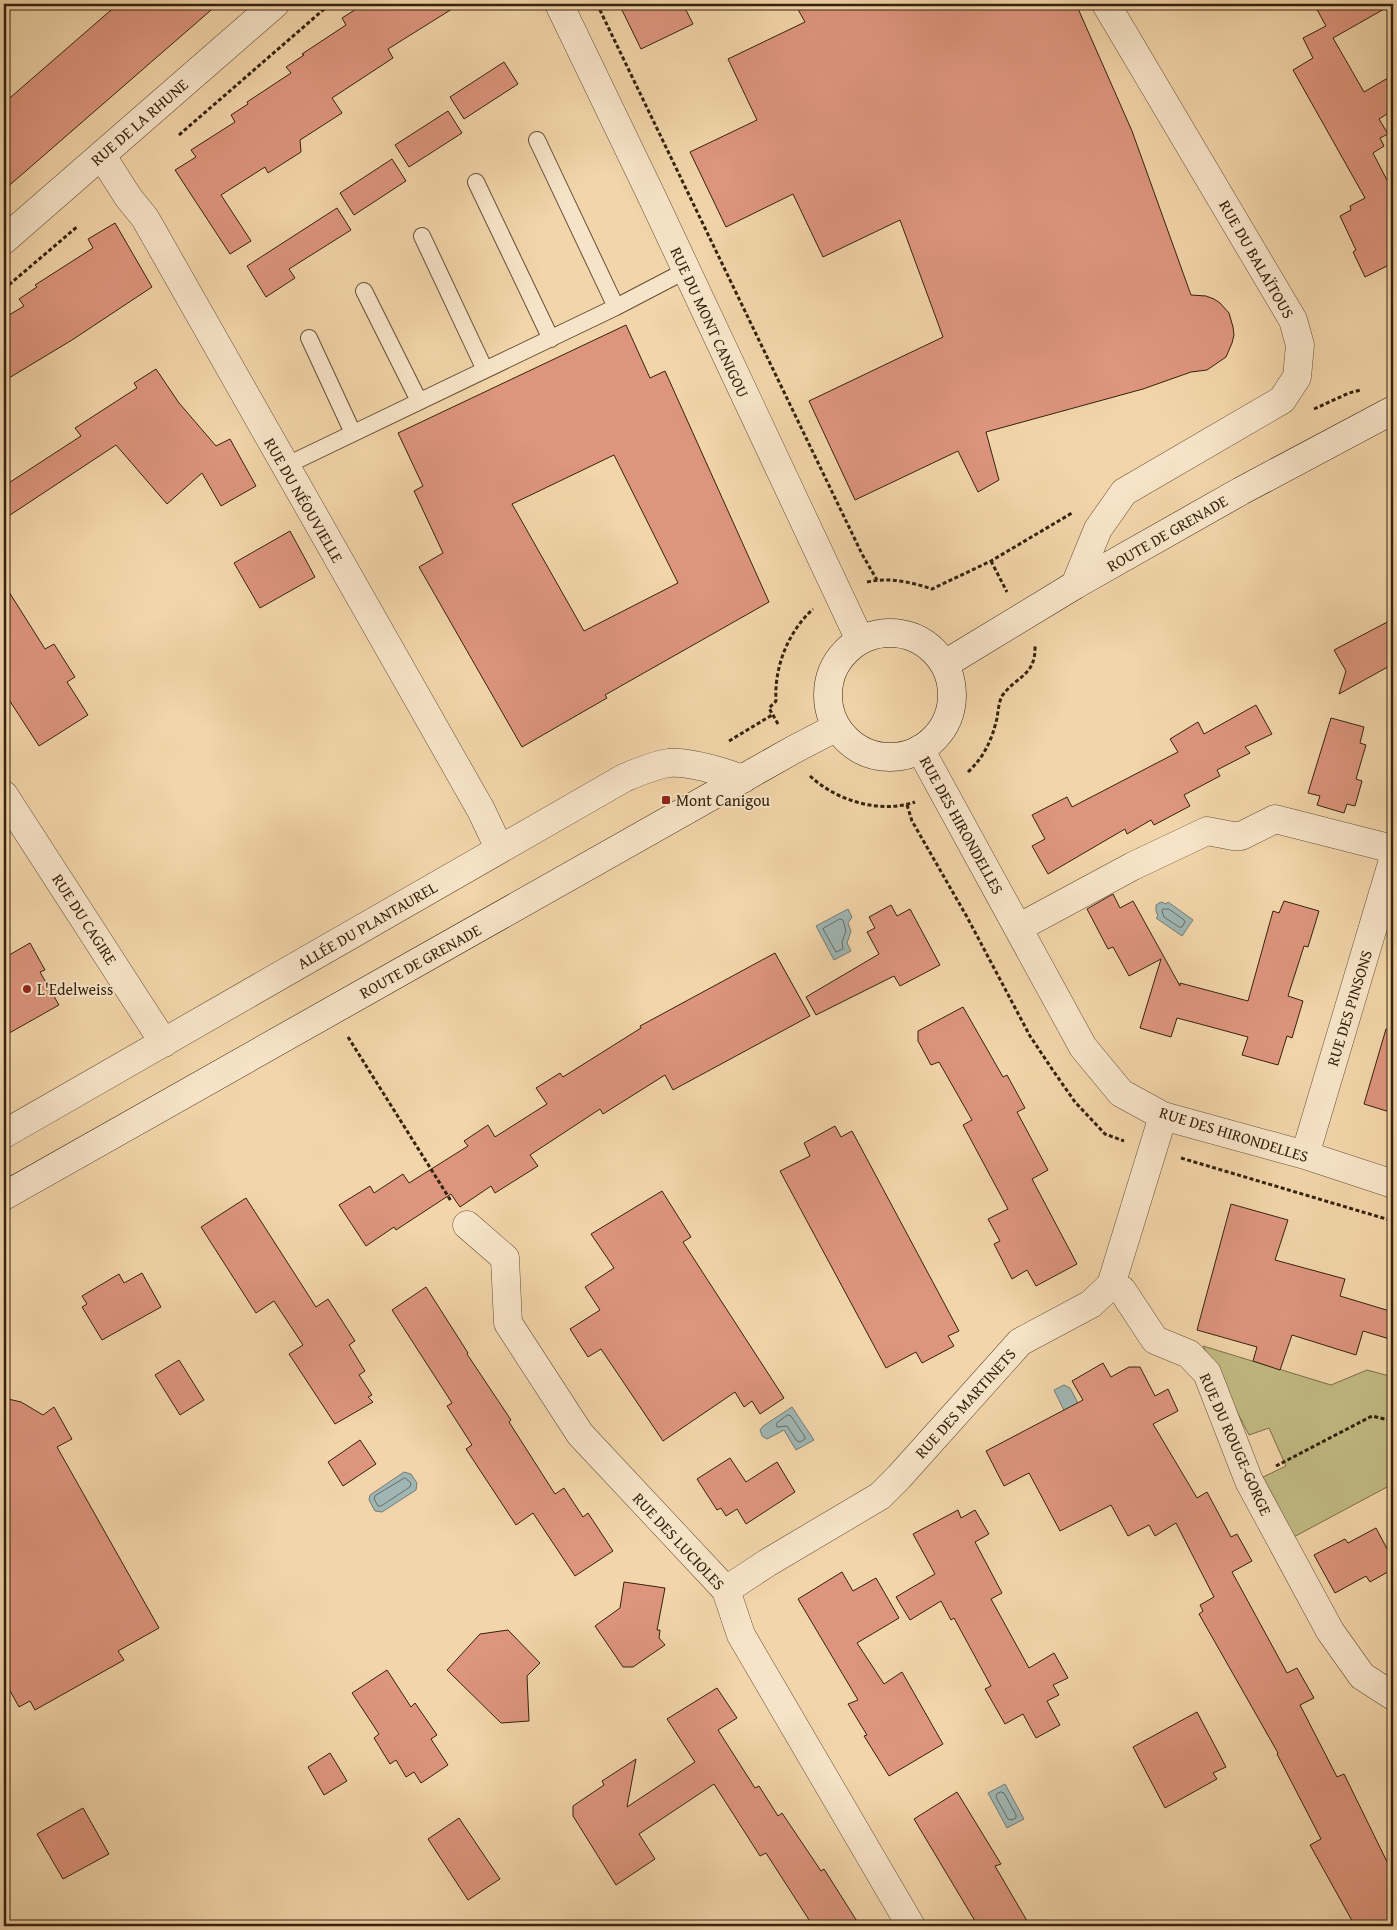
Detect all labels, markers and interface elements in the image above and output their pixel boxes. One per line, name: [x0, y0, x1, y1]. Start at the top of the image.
street label: RUE DE LA RHUNE: [85, 73, 193, 171]
street label: RUE DU BALAÏTOUS: [1213, 195, 1301, 323]
street label: RUE DU MONT CANIGOU: [664, 243, 756, 402]
street label: RUE DU NÉOUVIELLE: [258, 433, 350, 567]
street label: ROUTE DE GRENADE: [1102, 489, 1232, 577]
street label: RUE DES HIRONDELLES: [914, 752, 1010, 899]
place label: Mont Canigou: [676, 788, 770, 812]
marker: Mont Canigou: [660, 794, 672, 806]
street label: RUE DU CAGIRE: [46, 869, 124, 969]
street label: ALLÉE DU PLANTAUREL: [293, 875, 442, 975]
street label: ROUTE DE GRENADE: [355, 918, 485, 1004]
street label: RUE DES PINSONS: [1320, 947, 1378, 1069]
place label: L'Edelweiss: [37, 977, 113, 1001]
marker: L'Edelweiss: [21, 983, 33, 995]
street label: RUE DES HIRONDELLES: [1156, 1100, 1312, 1168]
street label: RUE DES MARTINETS: [909, 1342, 1021, 1464]
street label: RUE DU ROUGE-GORGE: [1194, 1369, 1278, 1519]
street label: RUE DES LUCIOLES: [627, 1487, 731, 1595]

